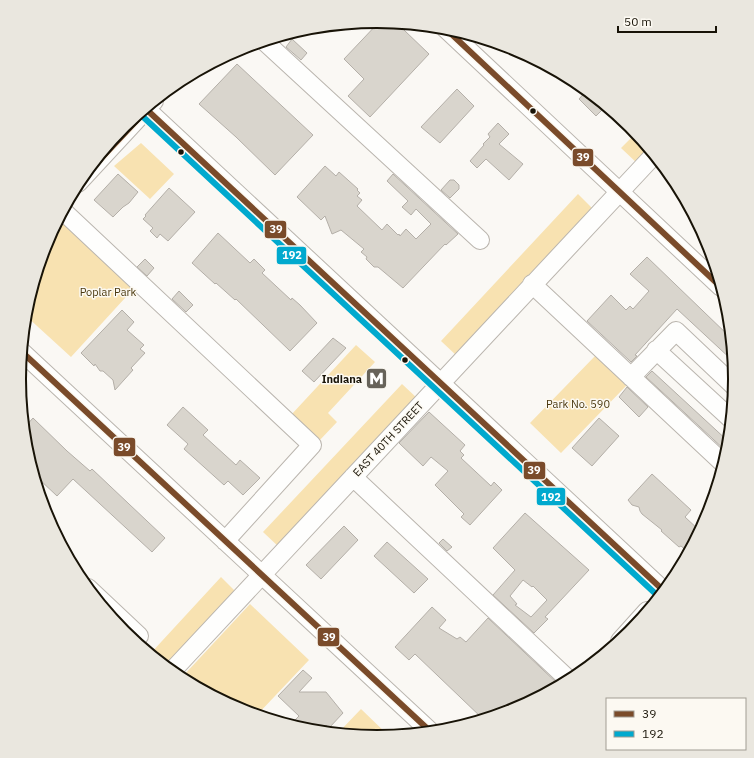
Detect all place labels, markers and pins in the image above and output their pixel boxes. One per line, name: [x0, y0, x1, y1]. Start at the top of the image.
unlabelled marker: [528, 106, 538, 116]
unlabelled marker: [176, 147, 186, 157]
unlabelled marker: [400, 355, 410, 365]
metro station icon: Indiana: [364, 366, 390, 392]
place label: Indiana: [322, 372, 362, 386]

